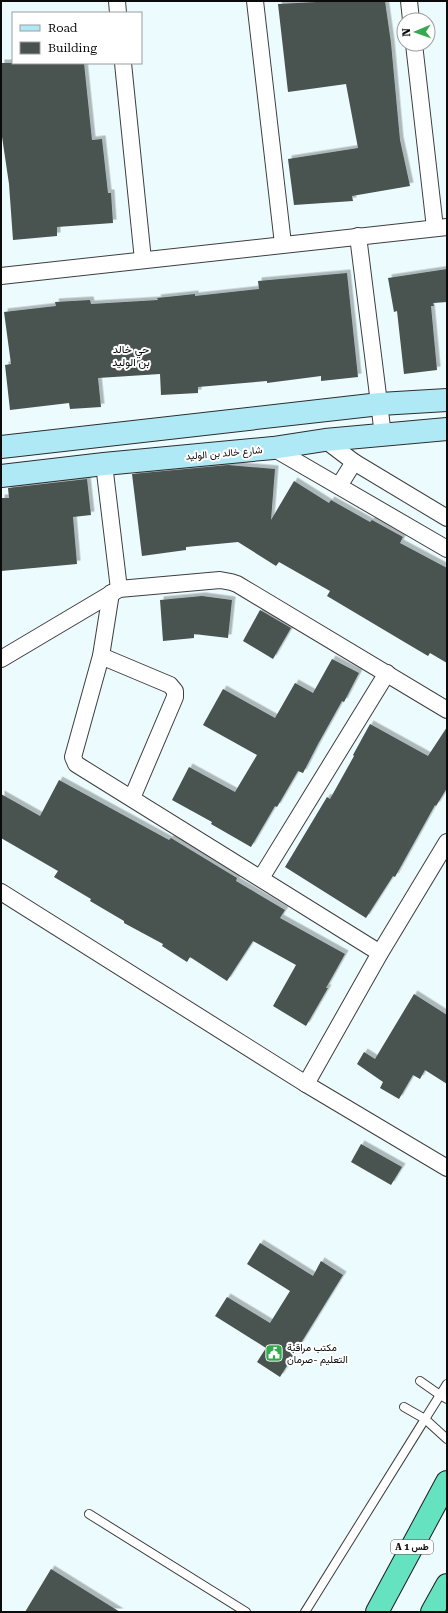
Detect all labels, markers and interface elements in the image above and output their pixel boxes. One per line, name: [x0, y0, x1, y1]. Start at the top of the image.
legend: [12, 12, 142, 64]
north arrow: [396, 12, 436, 52]
text: Road: [48, 21, 78, 35]
text: N: [400, 27, 413, 37]
text: Building: [48, 41, 97, 55]
district label: حي خالد بن الوليد: [112, 343, 150, 369]
street label: شارع خالد بن الوليد: [185, 444, 263, 463]
place label: مكتب مراقبة التعليم -صرمان: [287, 1342, 348, 1366]
public building icon: مكتب مراقبة التعليم -صرمان: [264, 1343, 284, 1363]
road number: A 1 طس: [391, 1540, 433, 1554]

